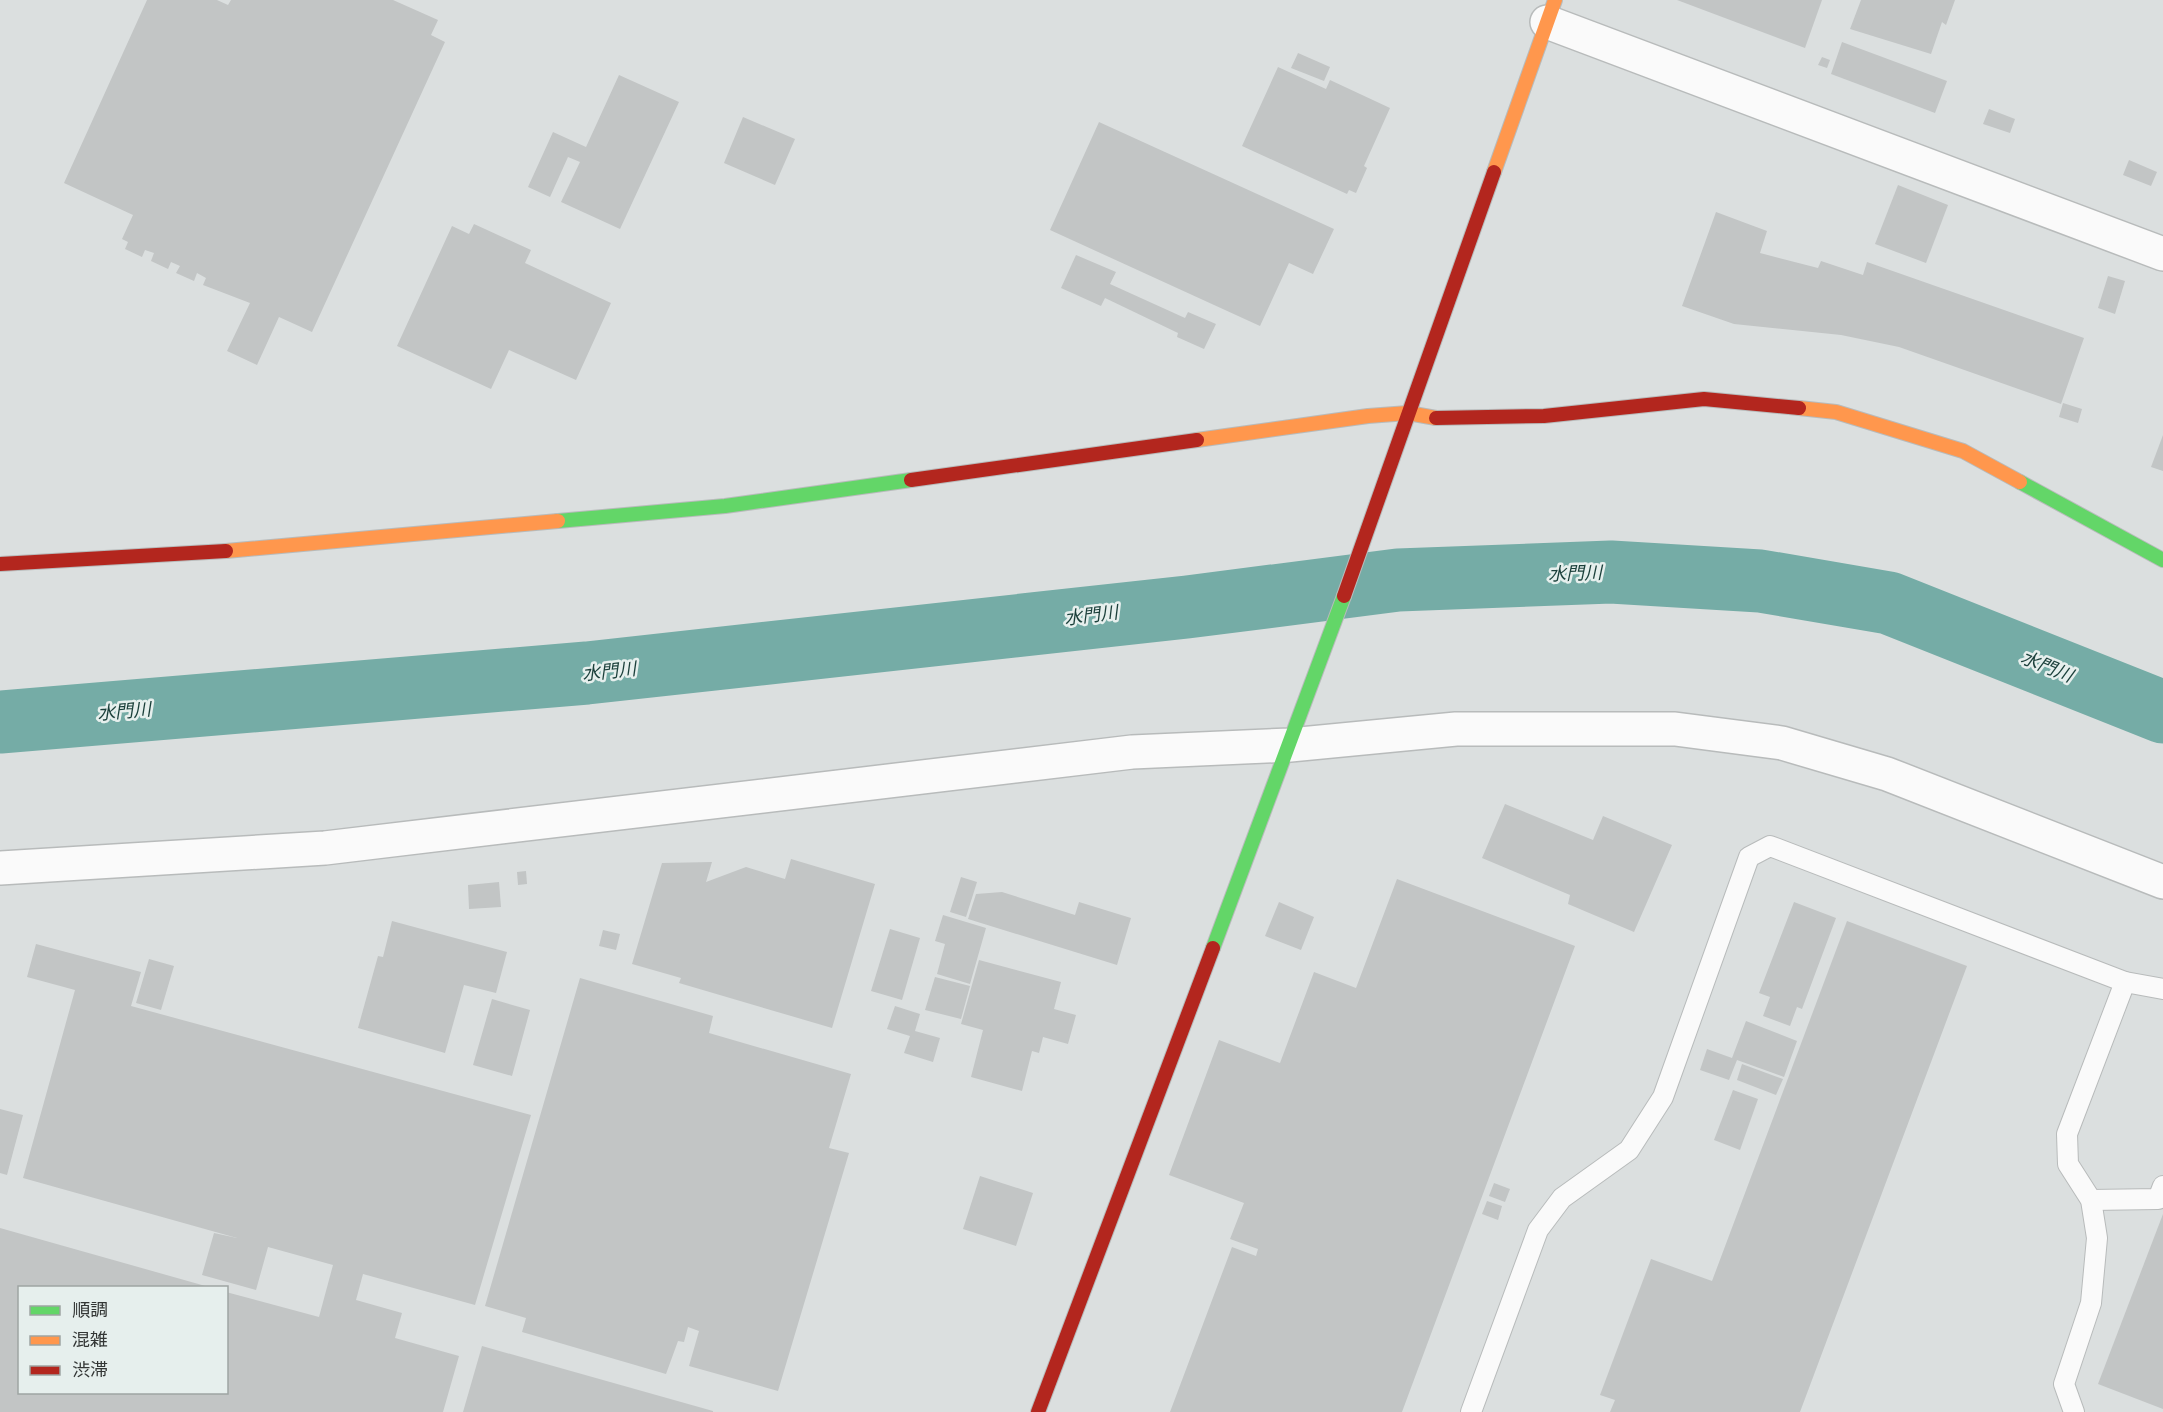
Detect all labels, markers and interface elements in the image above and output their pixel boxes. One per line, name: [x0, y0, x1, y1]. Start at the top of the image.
water label: 水門川: [1548, 560, 1604, 585]
water label: 水門川: [1063, 600, 1121, 630]
water label: 水門川: [2018, 645, 2078, 688]
water label: 水門川: [581, 657, 639, 685]
water label: 水門川: [96, 697, 154, 725]
legend: [18, 1286, 228, 1394]
text: 順調: [72, 1298, 108, 1321]
text: 混雑: [72, 1328, 108, 1351]
text: 渋滞: [72, 1358, 108, 1381]

